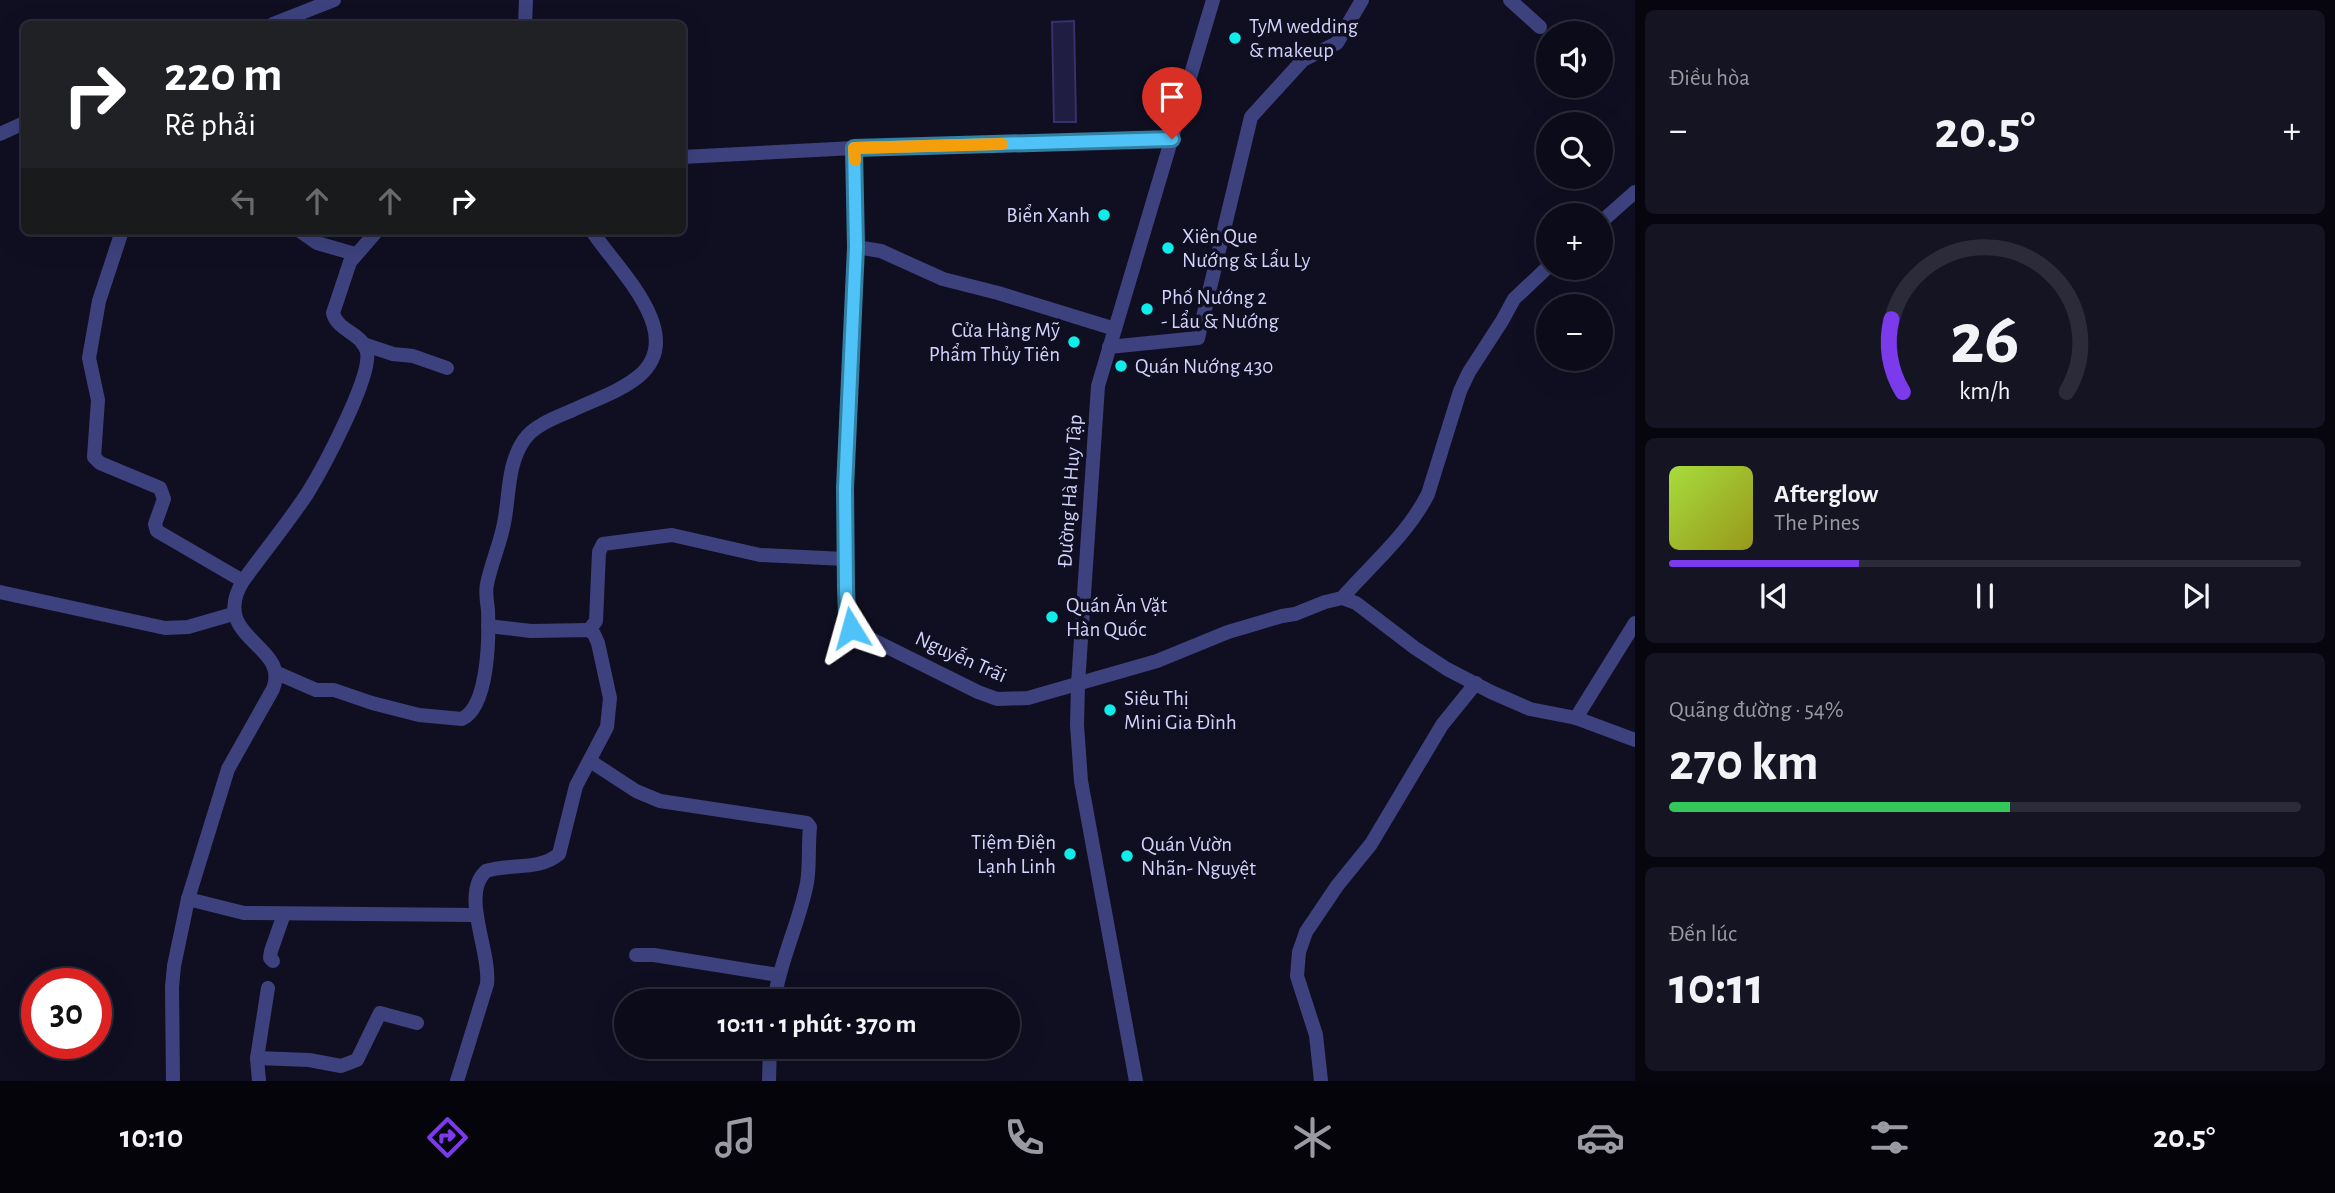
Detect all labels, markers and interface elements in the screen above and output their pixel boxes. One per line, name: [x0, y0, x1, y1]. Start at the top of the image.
place label: TyM wedding & makeup: [1249, 16, 1359, 61]
map controls: [1536, 21, 1613, 371]
button: sound: [1536, 21, 1613, 98]
marker: TyM wedding & makeup: [1227, 30, 1243, 46]
icon: right: [49, 49, 140, 140]
text: 220 m: [164, 51, 283, 100]
pin: [1142, 67, 1202, 139]
text: Điều hòa: [1669, 67, 1750, 90]
icon: arrive: [1153, 78, 1191, 116]
text: 20.5°: [1934, 105, 2036, 157]
text: Rẽ phải: [164, 109, 256, 141]
button: search: [1536, 112, 1613, 189]
text: −: [1669, 112, 1687, 150]
text: +: [2283, 112, 2301, 150]
icon: left: [225, 182, 263, 220]
icon: ahead: [298, 182, 336, 220]
icon: ahead: [371, 182, 409, 220]
icon: right: [444, 182, 482, 220]
button: +: [1536, 203, 1613, 280]
place label: Biển Xanh: [1006, 204, 1090, 226]
marker: Biển Xanh: [1096, 207, 1112, 223]
place label: Xiên Que Nướng & Lẩu Ly: [1182, 226, 1311, 271]
marker: Xiên Que Nướng & Lẩu Ly: [1160, 240, 1176, 256]
place label: Phố Nướng 2 - Lẩu & Nướng: [1161, 287, 1280, 332]
button: −: [1536, 294, 1613, 371]
marker: Phố Nướng 2 - Lẩu & Nướng: [1139, 301, 1155, 317]
text: 26: [1950, 305, 2020, 378]
place label: Cửa Hàng Mỹ Phẩm Thủy Tiên: [929, 320, 1060, 365]
marker: Cửa Hàng Mỹ Phẩm Thủy Tiên: [1066, 334, 1082, 350]
place label: Quán Nướng 430: [1135, 356, 1273, 377]
marker: Quán Nướng 430: [1113, 358, 1129, 374]
text: km/h: [1959, 379, 2011, 404]
street label: Đường Hà Huy Tập: [1054, 414, 1086, 568]
text: Afterglow: [1774, 481, 1878, 507]
text: The Pines: [1774, 512, 1860, 535]
icon: previous: [1755, 577, 1793, 615]
icon: pause: [1966, 577, 2004, 615]
icon: next: [2177, 577, 2215, 615]
position arrow: [814, 591, 888, 665]
place label: Quán Ăn Vặt Hàn Quốc: [1066, 594, 1168, 640]
marker: Quán Ăn Vặt Hàn Quốc: [1044, 609, 1060, 625]
street label: Nguyễn Trãi: [912, 627, 1010, 686]
place label: Siêu Thị Mini Gia Đình: [1124, 688, 1237, 733]
text: Quãng đường · 54%: [1669, 699, 1844, 722]
marker: Siêu Thị Mini Gia Đình: [1102, 702, 1118, 718]
text: 270 km: [1669, 737, 1819, 789]
place label: Tiệm Điện Lạnh Linh: [971, 832, 1056, 877]
place label: Quán Vườn Nhãn- Nguyệt: [1141, 834, 1256, 879]
marker: Tiệm Điện Lạnh Linh: [1062, 846, 1078, 862]
marker: Quán Vườn Nhãn- Nguyệt: [1119, 848, 1135, 864]
text: Đến lúc: [1669, 923, 1737, 946]
text: 10:11: [1669, 961, 1764, 1013]
speed limit sign: 30: [21, 968, 112, 1059]
text: 10:11 · 1 phút · 370 m: [717, 1011, 917, 1037]
icon: directions: [423, 1113, 472, 1162]
icon: music: [711, 1113, 760, 1162]
icon: phone: [1000, 1113, 1049, 1162]
icon: climate: [1288, 1113, 1337, 1162]
icon: car: [1576, 1113, 1625, 1162]
icon: filters: [1865, 1113, 1914, 1162]
text: 10:10: [120, 1121, 183, 1153]
text: 20.5°: [2153, 1121, 2215, 1153]

